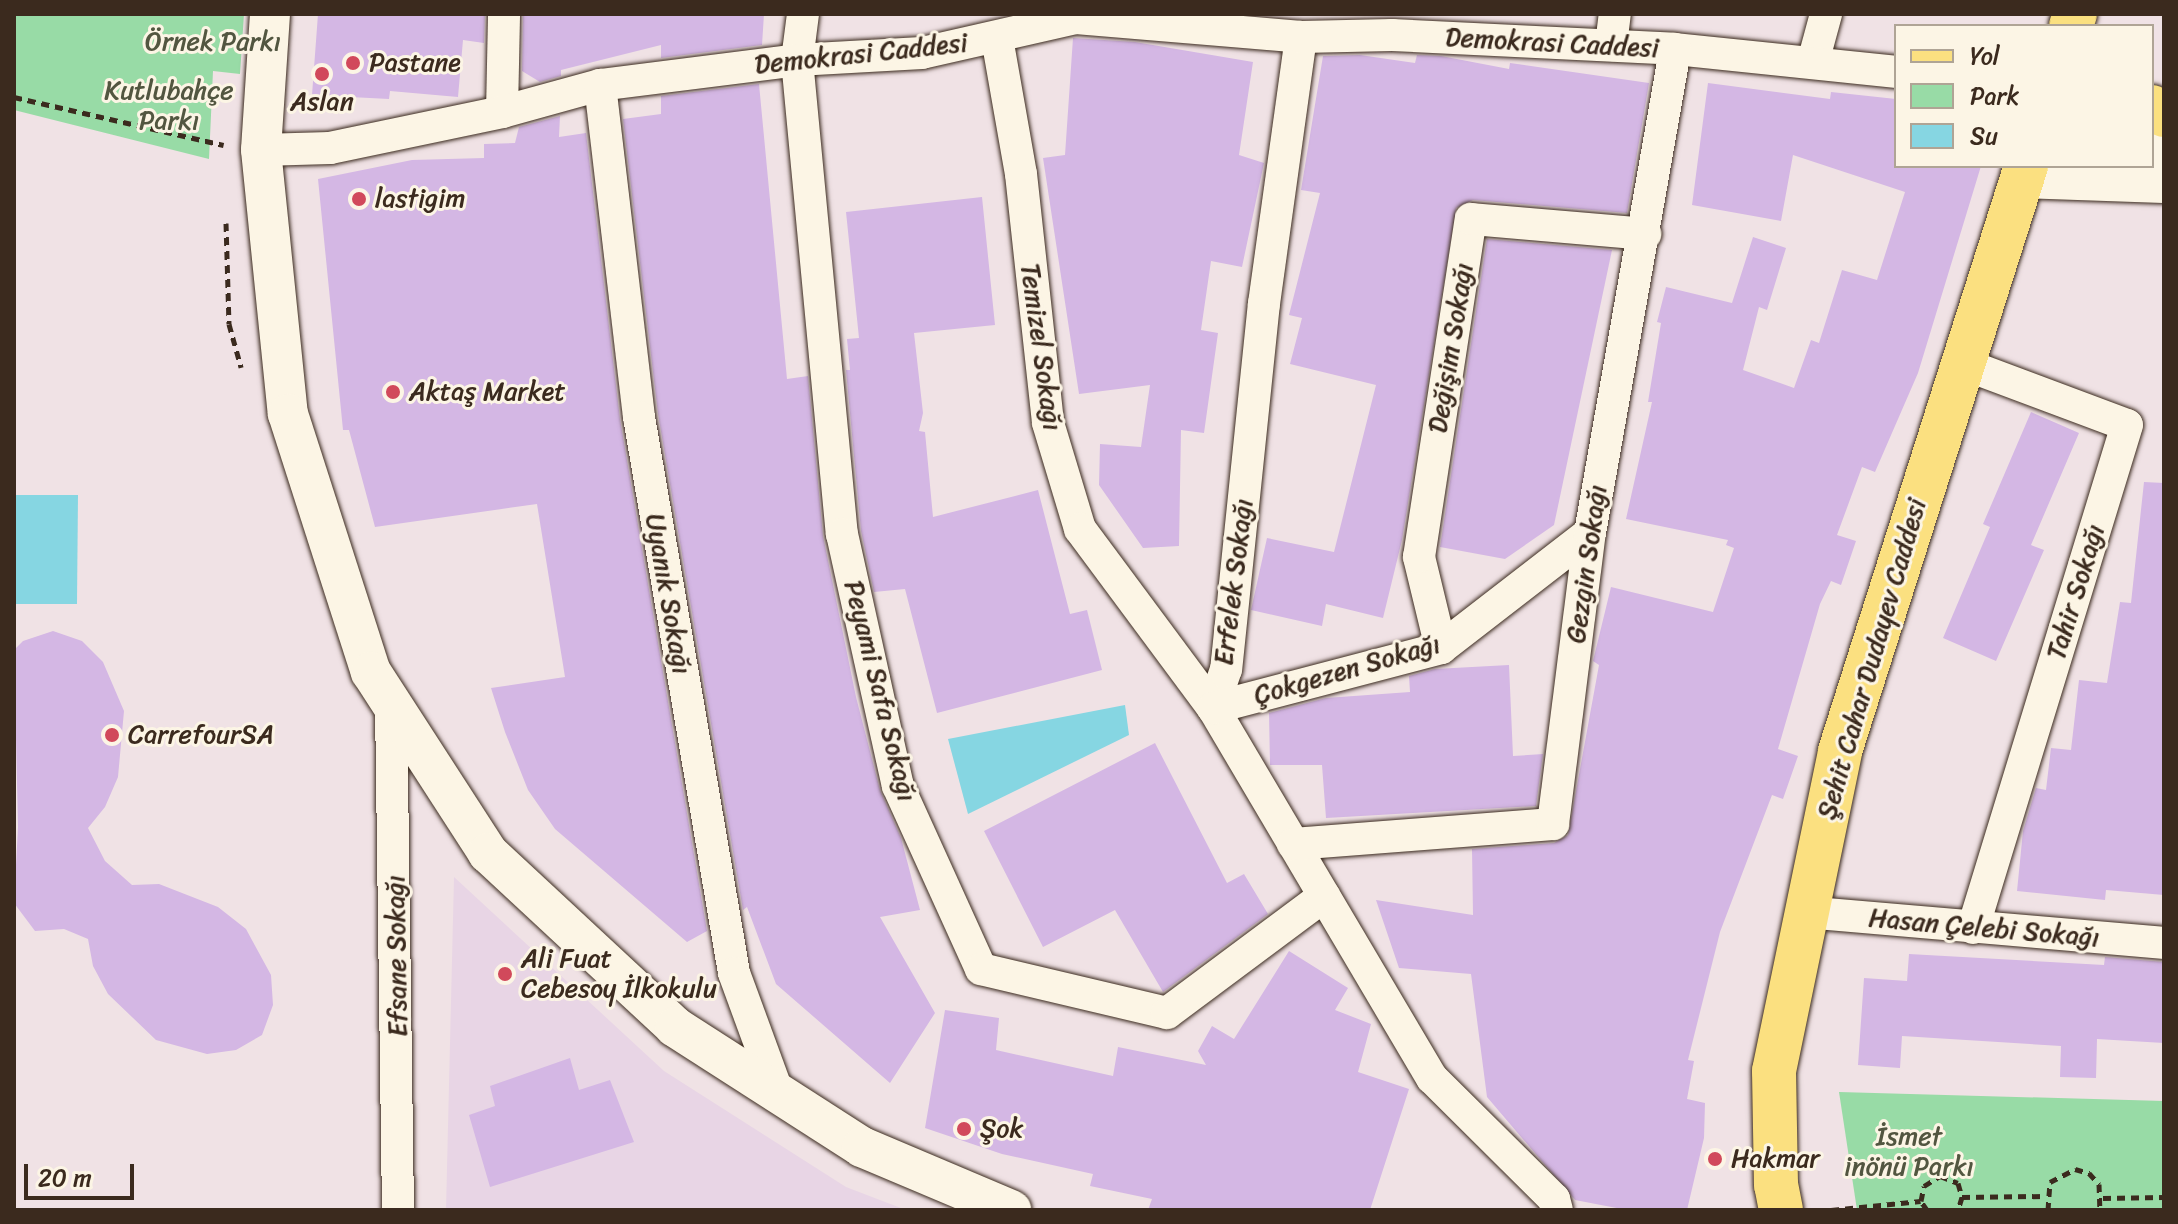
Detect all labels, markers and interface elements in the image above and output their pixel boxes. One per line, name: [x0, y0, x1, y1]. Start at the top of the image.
street label: Demokrasi Caddesi: [1445, 22, 1659, 64]
legend: [1894, 24, 2154, 168]
park label: Örnek Parkı: [145, 26, 281, 58]
street label: Demokrasi Caddesi: [753, 27, 969, 81]
text: Yol: [1970, 35, 2000, 77]
place label: Pastane: [369, 47, 461, 79]
marker: Pastane: [344, 54, 362, 72]
marker: Aslan: [313, 65, 331, 83]
park label: Kutlubahçe Parkı: [104, 75, 234, 136]
text: Park: [1970, 75, 2019, 117]
place label: Aslan: [290, 86, 354, 118]
text: Su: [1970, 115, 1998, 157]
place label: lastigim: [375, 183, 465, 215]
marker: lastigim: [350, 190, 368, 208]
street label: Temizel Sokağı: [1014, 261, 1068, 433]
street label: Değişim Sokağı: [1422, 261, 1480, 435]
place label: Aktaş Market: [409, 376, 566, 408]
marker: Aktaş Market: [384, 383, 402, 401]
street label: Gezgin Sokağı: [1560, 483, 1614, 645]
street label: Şehit Cahar Dudayev Caddesi: [1811, 496, 1933, 822]
street label: Erfelek Sokağı: [1208, 497, 1260, 667]
street label: Uyanık Sokağı: [639, 511, 697, 677]
street label: Tahir Sokağı: [2041, 520, 2111, 664]
street label: Peyami Safa Sokağı: [837, 577, 923, 805]
street label: Çokgezen Sokağı: [1250, 629, 1444, 711]
place label: CarrefourSA: [128, 719, 274, 751]
marker: CarrefourSA: [103, 726, 121, 744]
street label: Efsane Sokağı: [380, 875, 414, 1037]
street label: Hasan Çelebi Sokağı: [1867, 902, 2101, 954]
place label: Ali Fuat Cebesoy İlkokulu: [521, 943, 717, 1004]
marker: Ali Fuat Cebesoy İlkokulu: [496, 965, 514, 983]
place label: Şok: [980, 1113, 1023, 1145]
marker: Şok: [955, 1120, 973, 1138]
park label: İsmet inönü Parkı: [1844, 1121, 1974, 1182]
place label: Hakmar: [1731, 1143, 1820, 1175]
scale bar: [28, 1148, 138, 1198]
marker: Hakmar: [1706, 1150, 1724, 1168]
text: 20 m: [38, 1157, 92, 1199]

